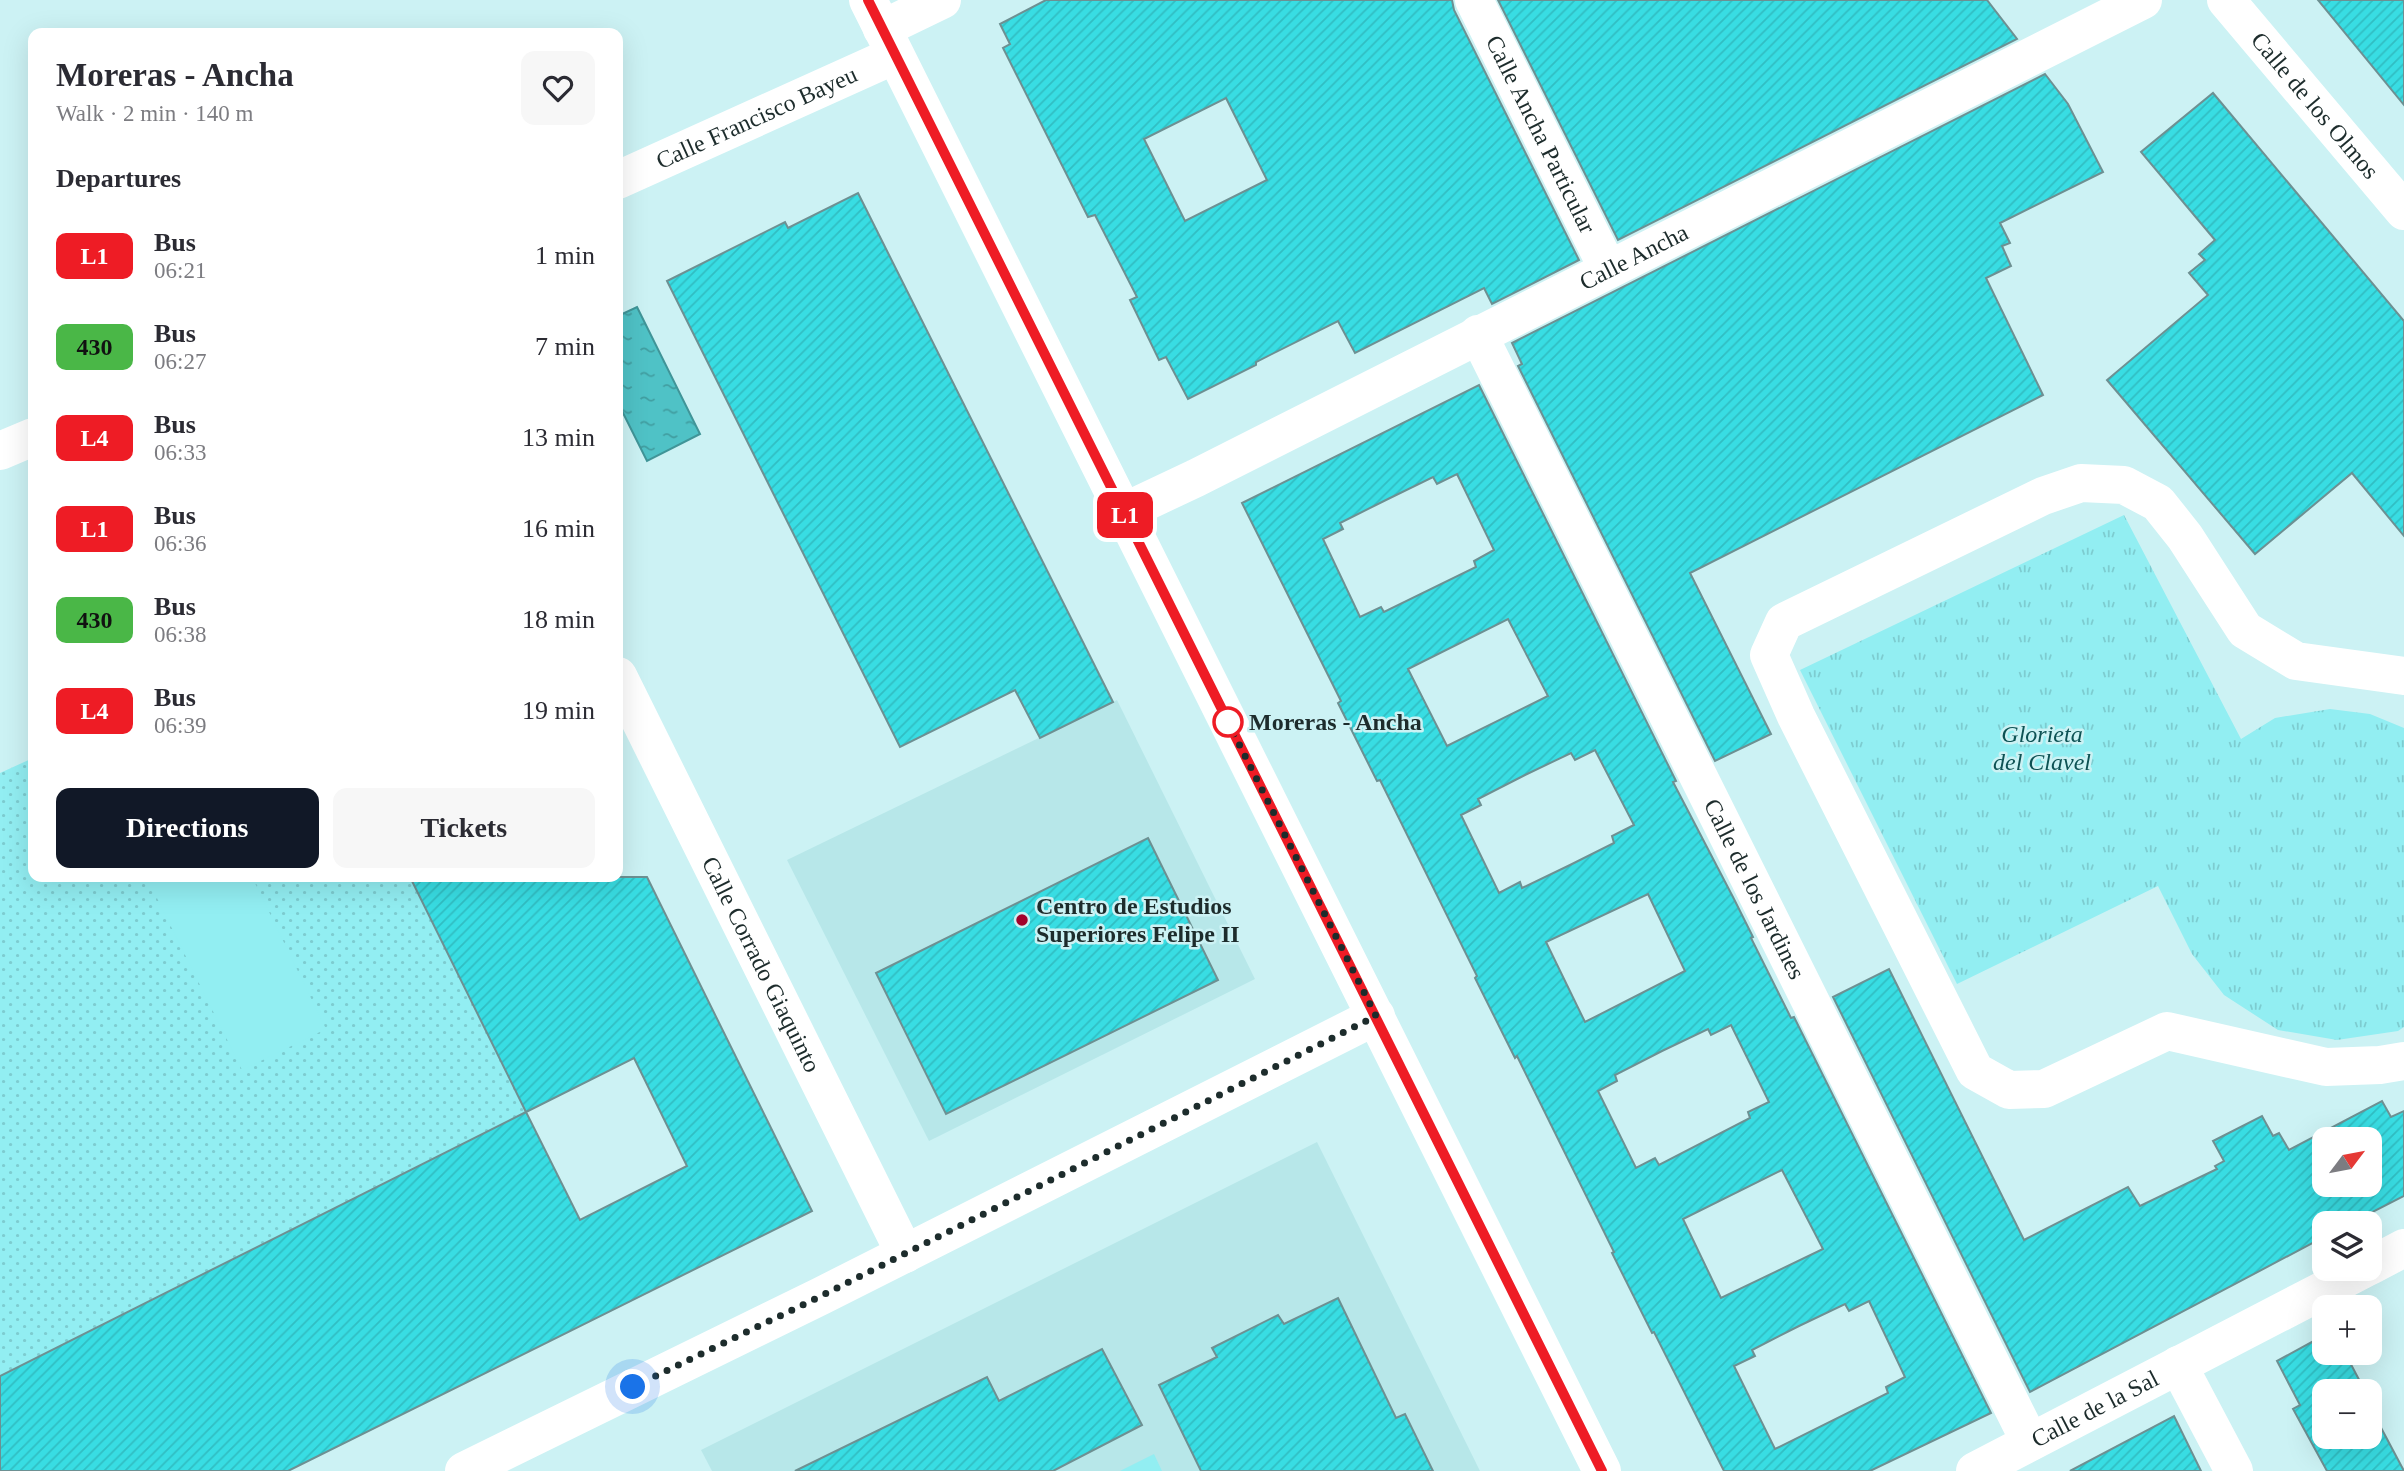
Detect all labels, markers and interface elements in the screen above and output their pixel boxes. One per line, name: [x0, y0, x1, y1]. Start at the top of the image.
street label: Calle de los Olmos: [2246, 27, 2384, 184]
street label: Calle Ancha Particular: [1481, 31, 1601, 237]
button: heart: [521, 51, 595, 125]
text: Moreras - Ancha: [56, 57, 294, 93]
street label: Calle Francisco Bayeu: [652, 61, 861, 174]
text: Walk · 2 min · 140 m: [56, 101, 253, 126]
text: Departures: [56, 164, 181, 193]
street label: Calle Ancha: [1575, 219, 1693, 295]
text: Bus: [154, 228, 196, 257]
text: 1 min: [535, 241, 595, 270]
text: L1: [80, 243, 109, 269]
text: 06:21: [154, 258, 206, 283]
text: Bus: [154, 319, 196, 348]
text: 7 min: [535, 332, 595, 361]
text: 430: [77, 334, 113, 360]
text: 06:27: [154, 349, 206, 374]
text: Bus: [154, 410, 196, 439]
text: 13 min: [522, 423, 595, 452]
text: L4: [80, 425, 109, 451]
text: 06:33: [154, 440, 206, 465]
line badge: L1: [1094, 492, 1156, 538]
text: Bus: [154, 501, 196, 530]
text: L1: [1111, 502, 1139, 528]
text: 16 min: [522, 514, 595, 543]
text: L1: [80, 516, 109, 542]
text: 06:36: [154, 531, 206, 556]
text: Bus: [154, 592, 196, 621]
text: 18 min: [522, 605, 595, 634]
text: 430: [77, 607, 113, 633]
text: 06:38: [154, 622, 206, 647]
text: Bus: [154, 683, 196, 712]
text: 19 min: [522, 696, 595, 725]
text: L4: [80, 698, 109, 724]
marker: Moreras - Ancha: [1213, 707, 1243, 737]
place label: Moreras - Ancha: [1249, 709, 1422, 735]
text: 06:39: [154, 713, 206, 738]
park label: Glorieta del Clavel: [1993, 721, 2091, 775]
button: Directions: [56, 788, 319, 868]
button: Tickets: [333, 788, 595, 868]
street label: Calle de los Jardines: [1699, 795, 1810, 983]
street label: Calle Corrado Giaquinto: [697, 852, 826, 1076]
place label: Centro de Estudios Superiores Felipe II: [1036, 893, 1240, 947]
marker: Centro de Estudios Superiores Felipe II: [1014, 912, 1030, 928]
north arrow: [2312, 1127, 2382, 1197]
map controls: [2312, 1127, 2382, 1449]
button: layers: [2312, 1211, 2382, 1281]
button: +: [2312, 1295, 2382, 1365]
street label: Calle de la Sal: [2027, 1365, 2163, 1452]
your location: [615, 1369, 650, 1404]
button: −: [2312, 1379, 2382, 1449]

